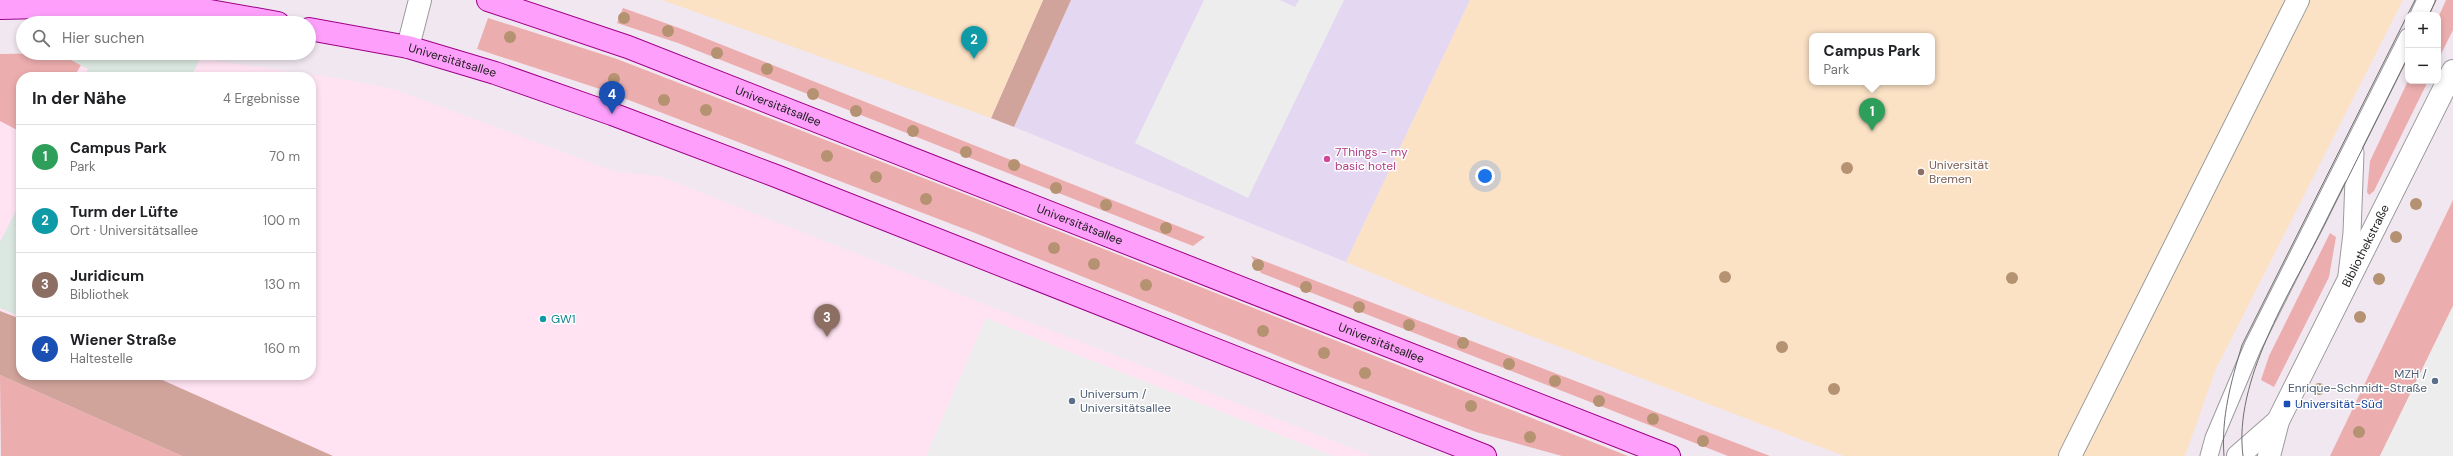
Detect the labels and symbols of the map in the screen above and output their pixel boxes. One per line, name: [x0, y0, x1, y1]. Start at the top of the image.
pin: 2: [961, 26, 987, 59]
street label: Universitätsallee: [406, 40, 499, 81]
pin: 4: [599, 81, 625, 114]
street label: Universitätsallee: [733, 82, 824, 130]
pin: 1: [1859, 98, 1885, 131]
place label: 7Things - my basic hotel: [1335, 144, 1408, 174]
marker: 7Things - my basic hotel: [1322, 154, 1332, 164]
place label: Universität Bremen: [1929, 157, 1989, 187]
your location: [1475, 166, 1495, 186]
marker: Universität Bremen: [1916, 167, 1926, 177]
street label: Universitätsallee: [1034, 200, 1125, 249]
street label: Bibliothekstraße: [2338, 202, 2393, 290]
pin: 3: [814, 304, 840, 337]
place label: GW1: [551, 311, 575, 327]
marker: GW1: [538, 314, 548, 324]
street label: Universitätsallee: [1336, 319, 1427, 367]
place label: MZH / Enrique-Schmidt-Straße: [2288, 366, 2427, 396]
marker: MZH / Enrique-Schmidt-Straße: [2430, 376, 2440, 386]
place label: Universum / Universitätsallee: [1080, 386, 1171, 416]
marker: Universum / Universitätsallee: [1067, 396, 1077, 406]
place label: Universität-Süd: [2295, 396, 2382, 412]
marker: Universität-Süd: [2282, 399, 2292, 409]

